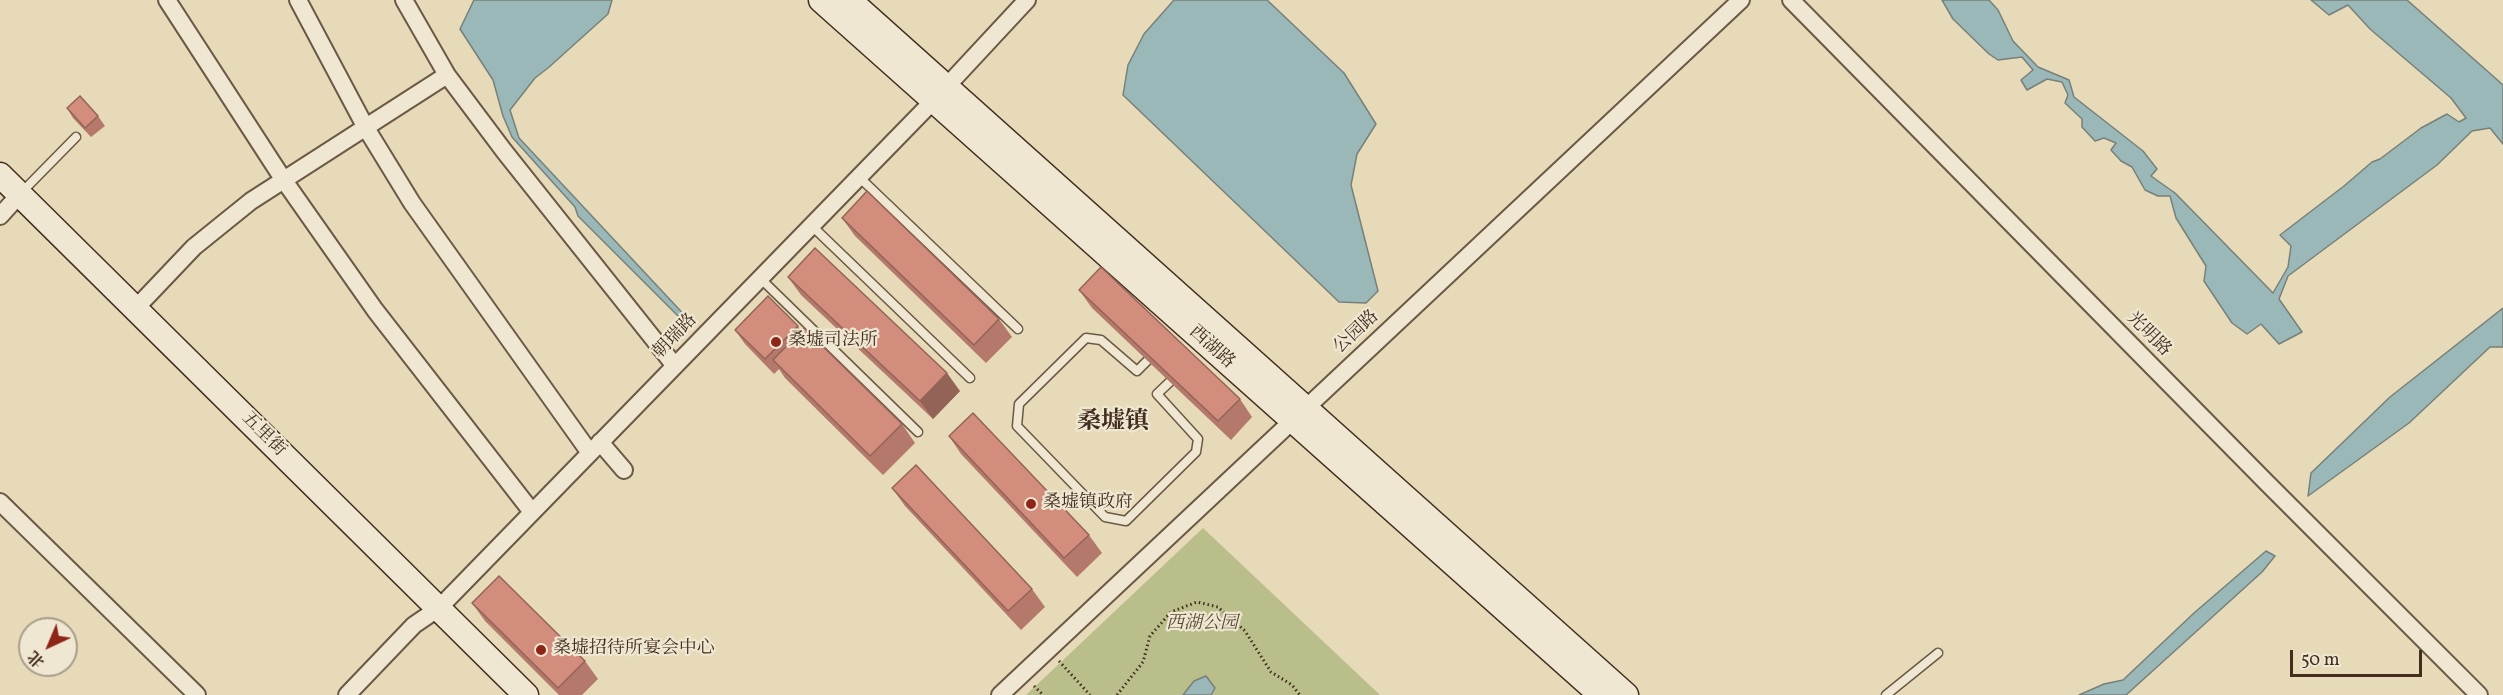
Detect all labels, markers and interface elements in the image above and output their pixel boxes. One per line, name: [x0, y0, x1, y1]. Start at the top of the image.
street label: 公园路: [1330, 307, 1384, 359]
street label: 光明路: [2121, 308, 2175, 362]
street label: 朝瑞路: [649, 310, 703, 364]
street label: 西湖路: [1184, 322, 1238, 374]
place label: 桑墟司法所: [788, 331, 878, 353]
marker: 桑墟司法所: [769, 335, 783, 349]
street label: 五里街: [236, 408, 290, 462]
district label: 桑墟镇: [1077, 410, 1149, 438]
place label: 桑墟镇政府: [1043, 493, 1133, 515]
marker: 桑墟镇政府: [1024, 497, 1038, 511]
park label: 西湖公园: [1166, 614, 1238, 636]
north arrow: [18, 617, 78, 677]
scale bar: [2293, 638, 2425, 676]
place label: 桑墟招待所宴会中心: [553, 639, 715, 661]
marker: 桑墟招待所宴会中心: [534, 643, 548, 657]
text: 北: [23, 645, 50, 672]
text: 50 m: [2301, 648, 2340, 673]

